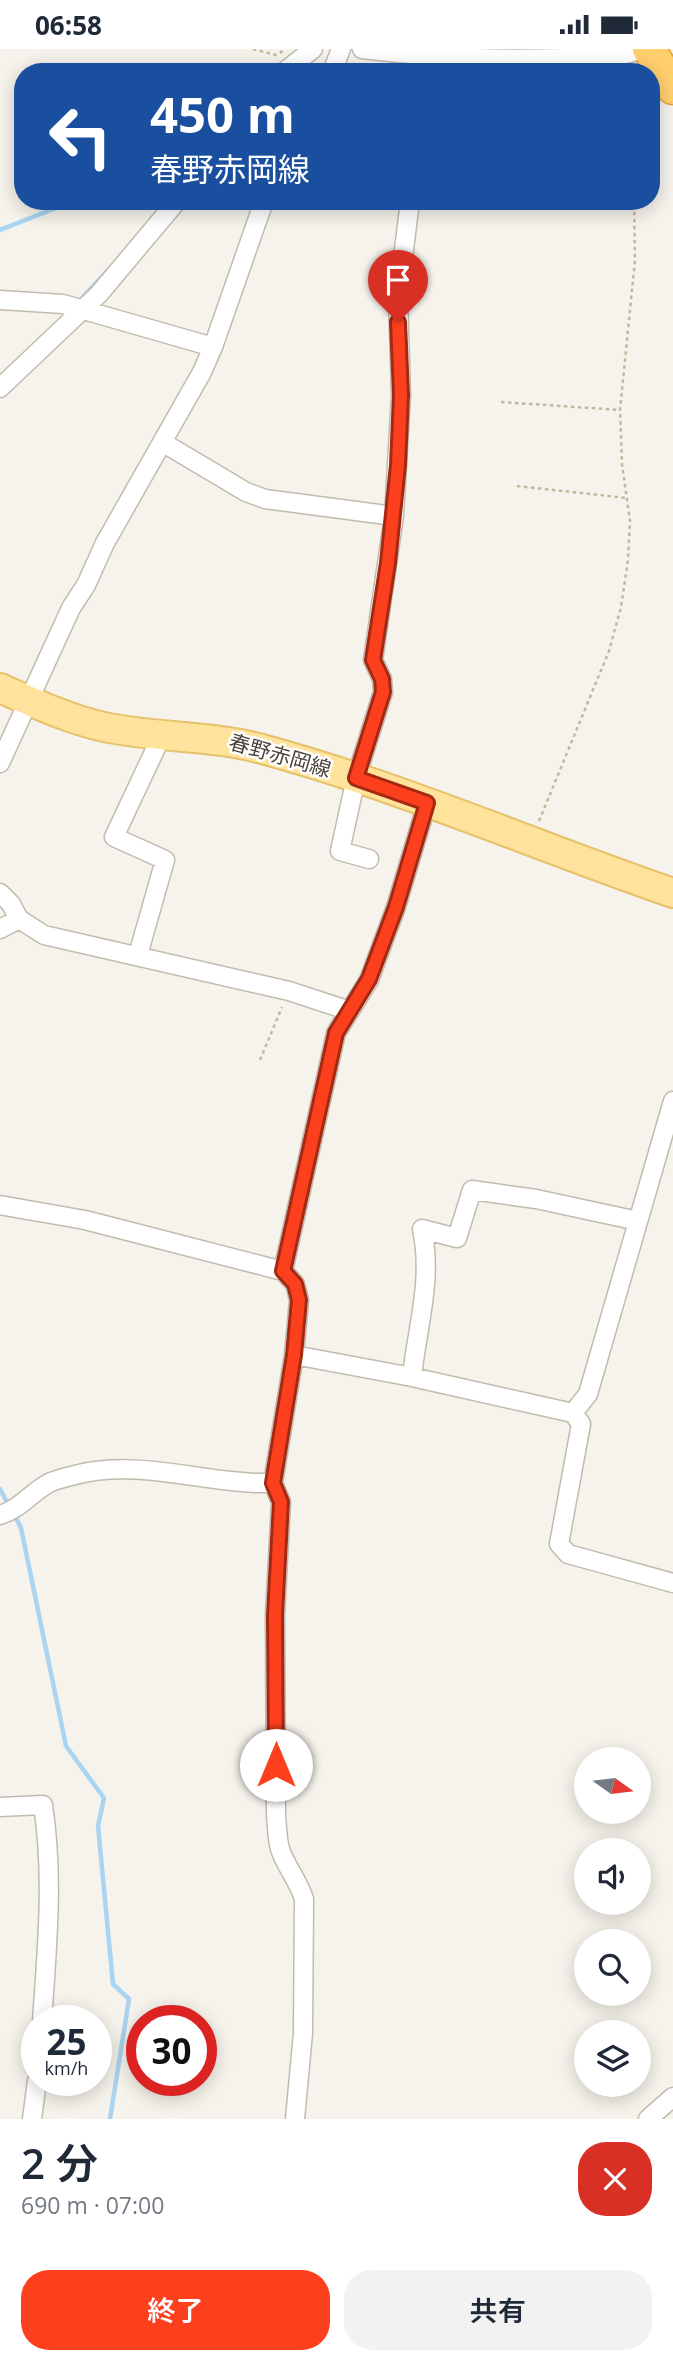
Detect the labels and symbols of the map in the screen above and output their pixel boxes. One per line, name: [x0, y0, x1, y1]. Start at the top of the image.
pin: [368, 250, 428, 322]
street label: 春野赤岡線: [226, 727, 335, 783]
position arrow: [239, 1728, 313, 1802]
north arrow: [574, 1747, 651, 1823]
speed limit sign: 30: [126, 2005, 217, 2096]

